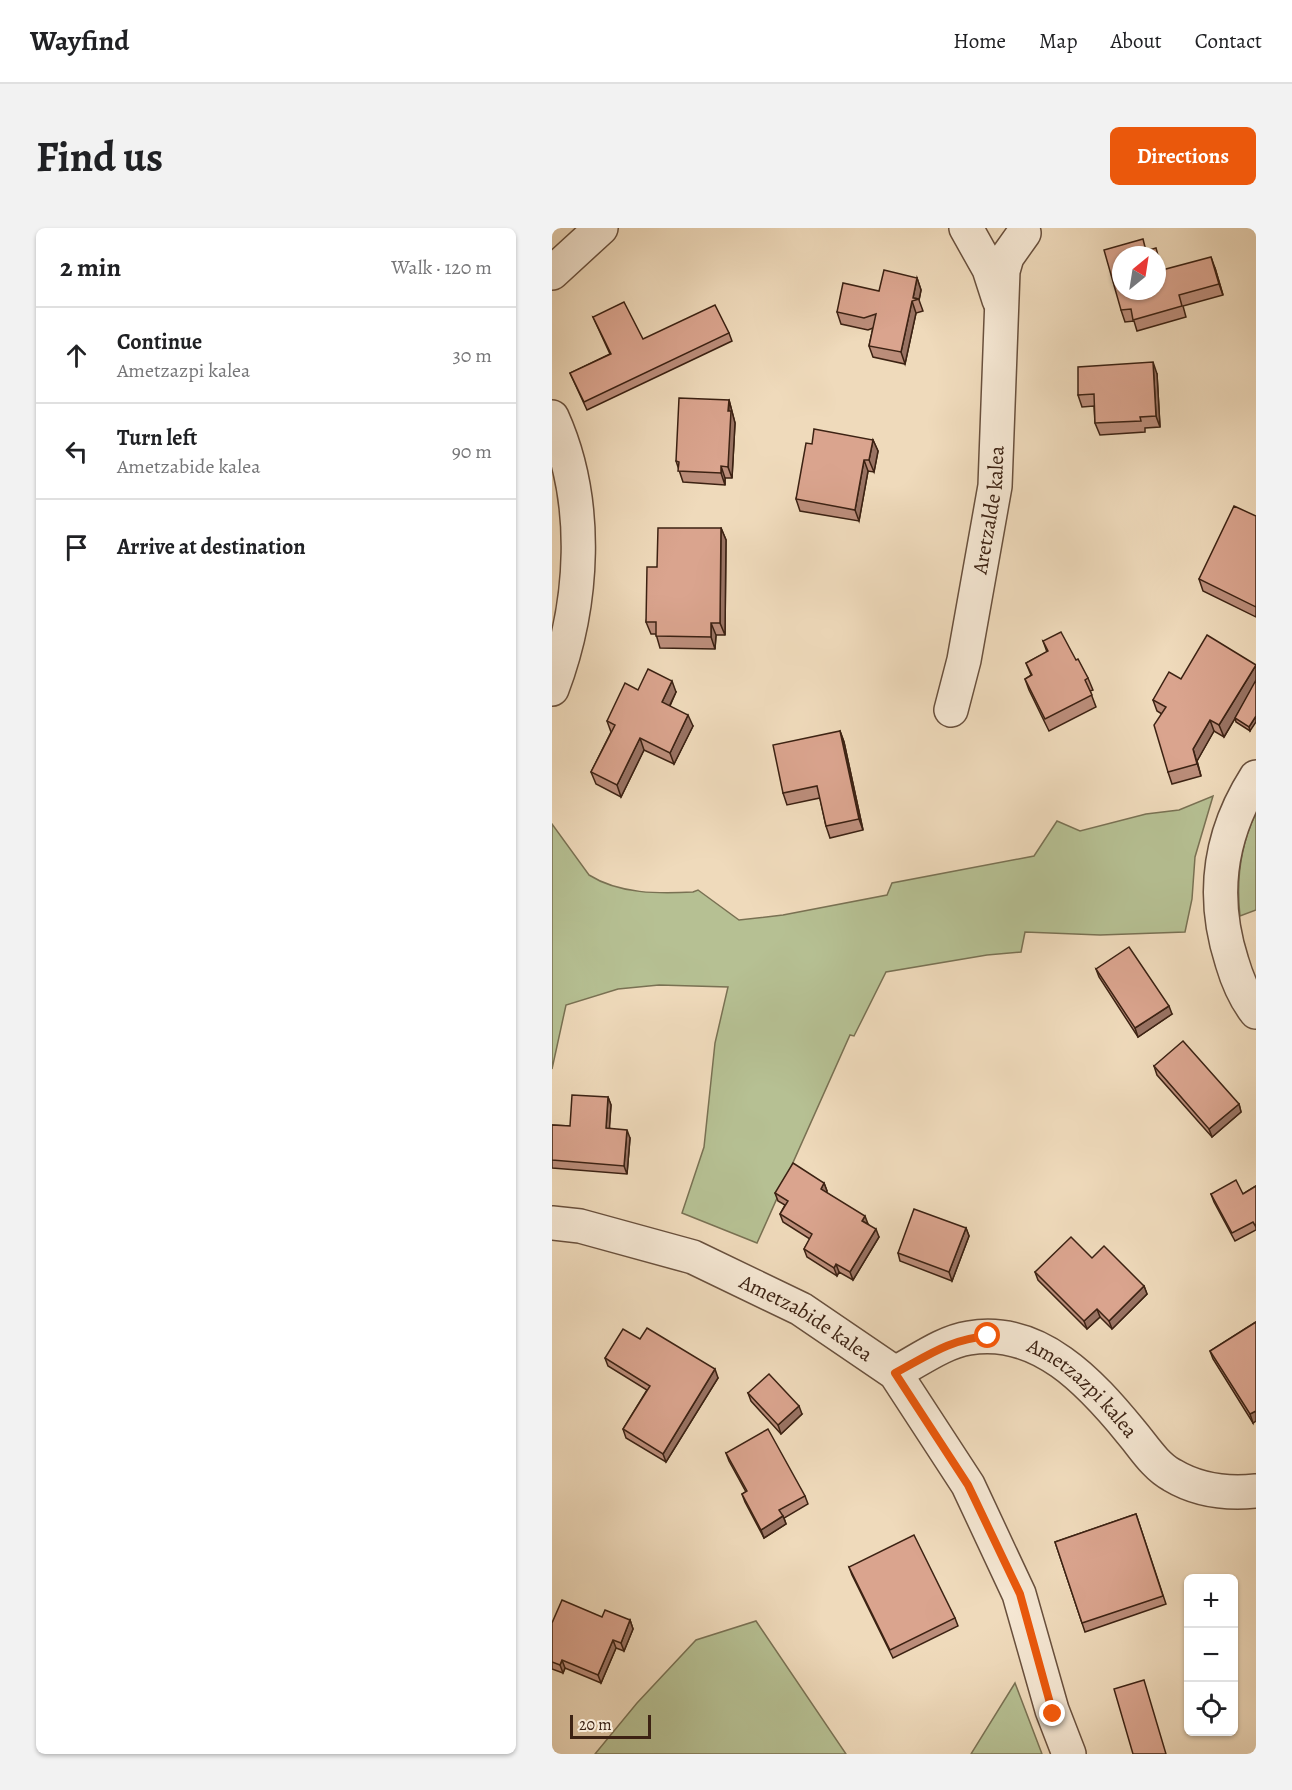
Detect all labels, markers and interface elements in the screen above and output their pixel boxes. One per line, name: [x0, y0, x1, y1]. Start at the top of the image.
text: Wayfind: [30, 22, 129, 60]
text: Home: [953, 27, 1006, 55]
text: Map: [1039, 27, 1077, 55]
text: About: [1110, 27, 1162, 55]
text: Contact: [1195, 27, 1262, 55]
button: Directions: [1110, 127, 1256, 185]
text: Find us: [36, 128, 163, 185]
north arrow: [1112, 246, 1166, 300]
text: 2 min: [60, 250, 121, 285]
text: Walk · 120 m: [391, 254, 492, 281]
text: Continue: [117, 327, 202, 357]
icon: ahead: [60, 339, 93, 372]
text: 30 m: [452, 342, 492, 369]
text: Ametzazpi kalea: [117, 357, 250, 384]
text: Turn left: [117, 423, 197, 453]
icon: left: [60, 435, 93, 468]
text: 90 m: [452, 438, 492, 465]
street label: Aretzalde kalea: [965, 445, 1011, 577]
text: Ametzabide kalea: [117, 453, 260, 480]
icon: arrive: [60, 531, 93, 564]
text: Arrive at destination: [117, 532, 306, 562]
street label: Ametzabide kalea: [734, 1267, 879, 1368]
route start: [974, 1322, 1000, 1348]
street label: Ametzazpi kalea: [1022, 1331, 1144, 1444]
map controls: [1184, 1574, 1238, 1736]
button: +: [1184, 1574, 1238, 1628]
button: −: [1184, 1628, 1238, 1682]
button: locate: [1184, 1682, 1238, 1736]
route end: [1039, 1700, 1065, 1726]
scale bar: [570, 1712, 651, 1740]
text: 20 m: [579, 1714, 612, 1736]

